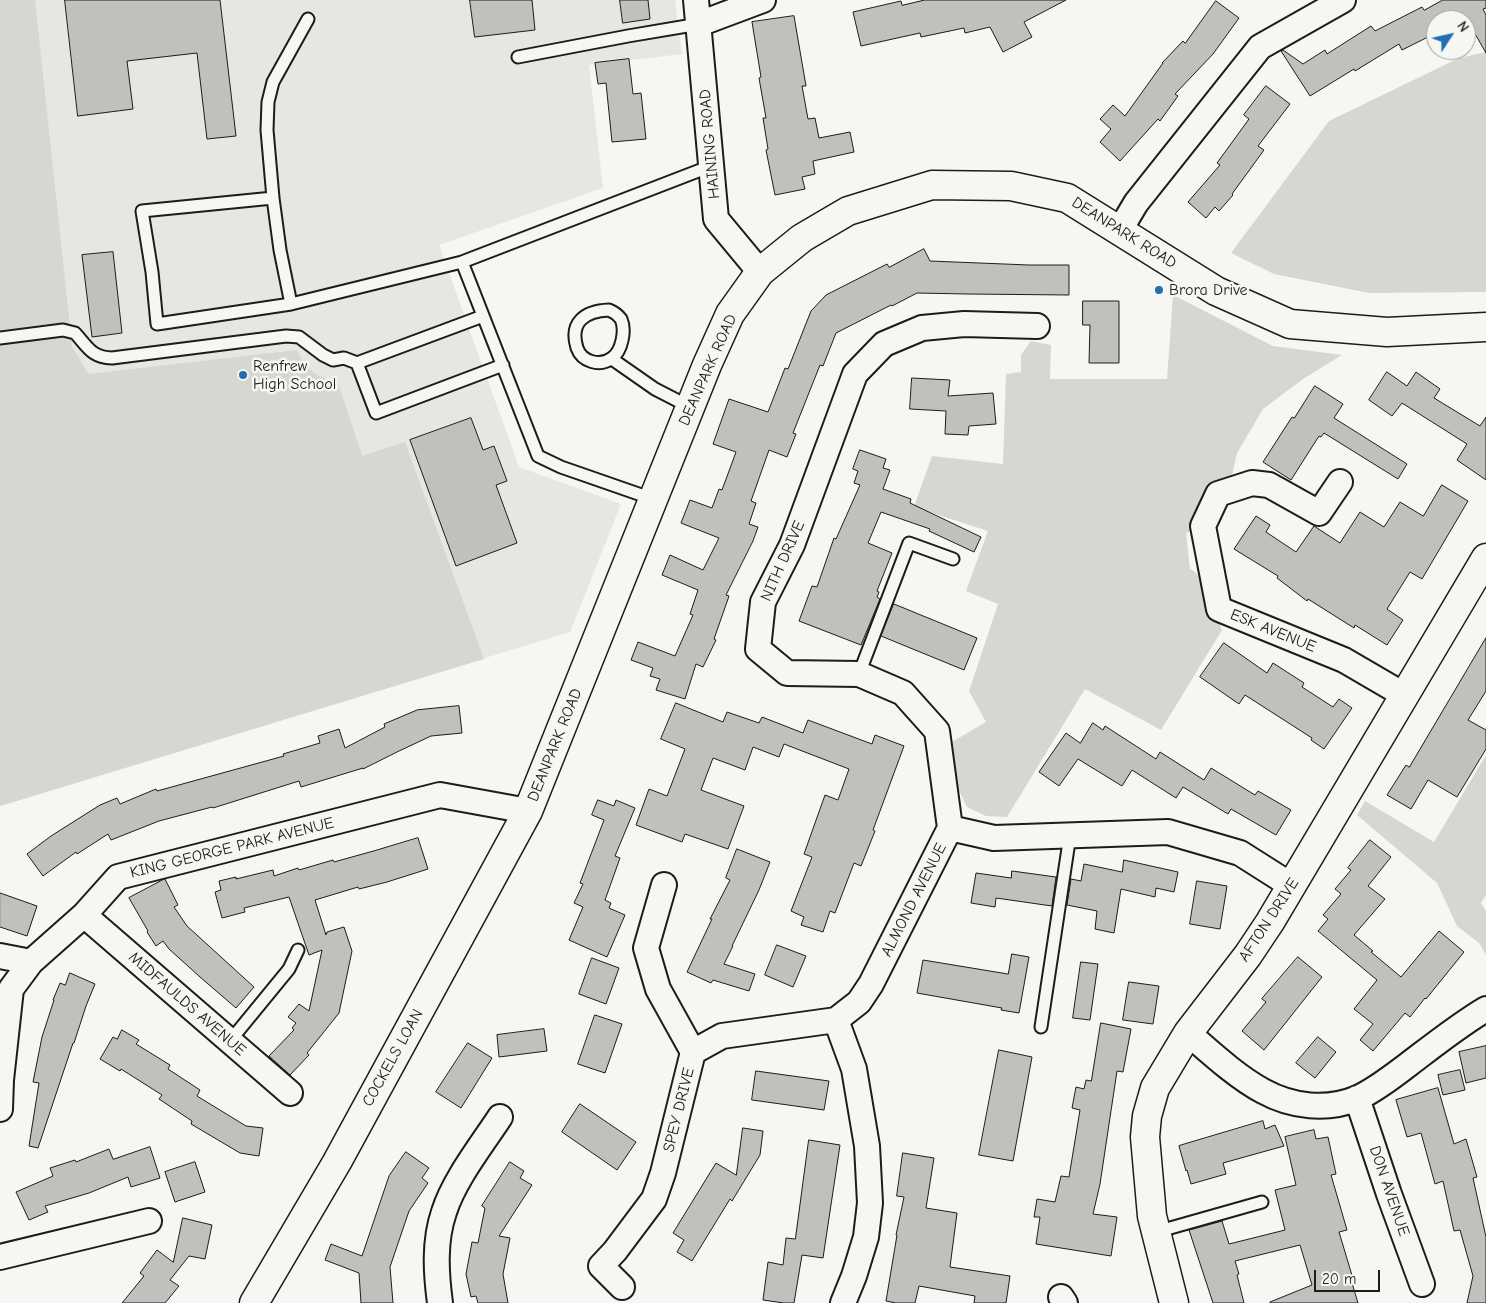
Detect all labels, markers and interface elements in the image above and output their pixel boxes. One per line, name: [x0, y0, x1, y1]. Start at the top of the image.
north arrow: [1426, 10, 1476, 60]
text: N: [1453, 18, 1472, 35]
street label: HAINING ROAD: [696, 88, 724, 200]
street label: DEANPARK ROAD: [1068, 193, 1180, 273]
place label: Brora Drive: [1169, 280, 1248, 300]
marker: Brora Drive: [1153, 284, 1165, 296]
street label: DEANPARK ROAD: [675, 311, 741, 429]
place label: Renfrew High School: [253, 356, 336, 394]
marker: Renfrew High School: [237, 369, 249, 381]
street label: NITH DRIVE: [757, 518, 809, 604]
street label: ESK AVENUE: [1227, 605, 1319, 657]
street label: DEANPARK ROAD: [524, 686, 586, 804]
street label: KING GEORGE PARK AVENUE: [128, 813, 336, 883]
street label: ALMOND AVENUE: [877, 840, 951, 960]
street label: AFTON DRIVE: [1235, 874, 1303, 966]
street label: MIDFAULDS AVENUE: [124, 948, 250, 1060]
street label: COCKELS LOAN: [358, 1006, 428, 1110]
street label: SPEY DRIVE: [659, 1066, 699, 1154]
street label: DON AVENUE: [1365, 1143, 1413, 1239]
scale bar: [1316, 1260, 1382, 1292]
text: 20 m: [1322, 1270, 1356, 1288]

